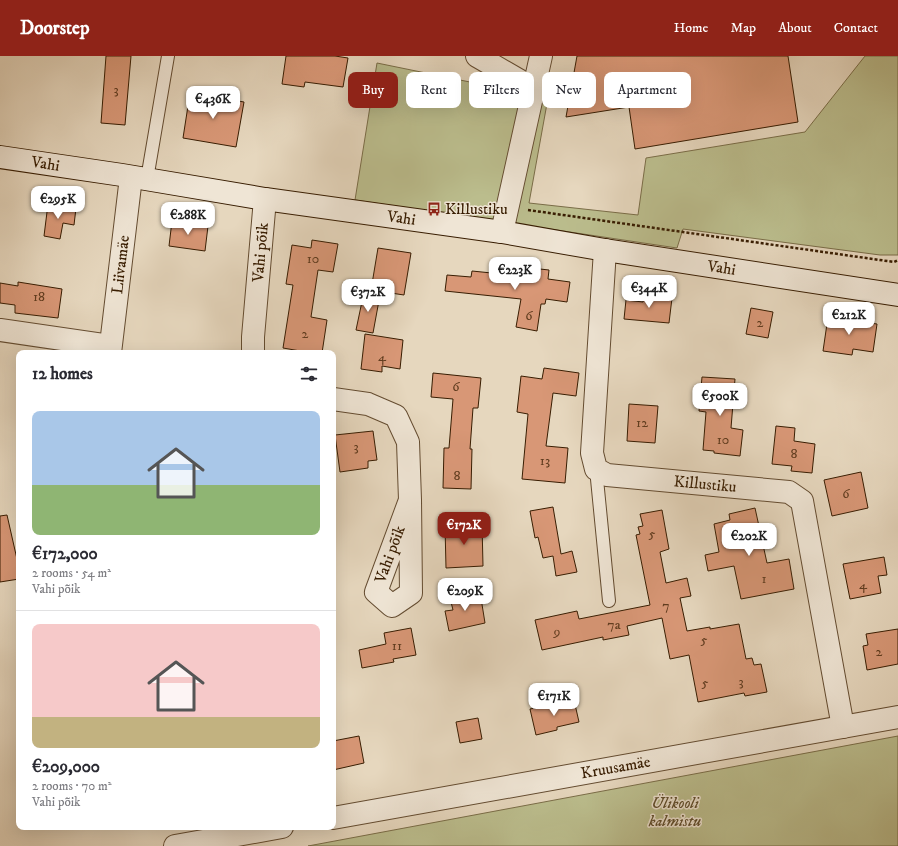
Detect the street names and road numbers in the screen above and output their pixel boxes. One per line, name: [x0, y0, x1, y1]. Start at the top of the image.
street label: Vahi: [29, 152, 61, 176]
street label: Vahi: [385, 206, 417, 230]
street label: Vahi põik: [248, 222, 273, 284]
street label: Liivamäe: [107, 234, 134, 295]
street label: Vahi: [705, 256, 737, 280]
street label: Killustiku: [673, 471, 738, 497]
street label: Vahi põik: [370, 523, 410, 587]
street label: Kruusamäe: [579, 751, 652, 784]

